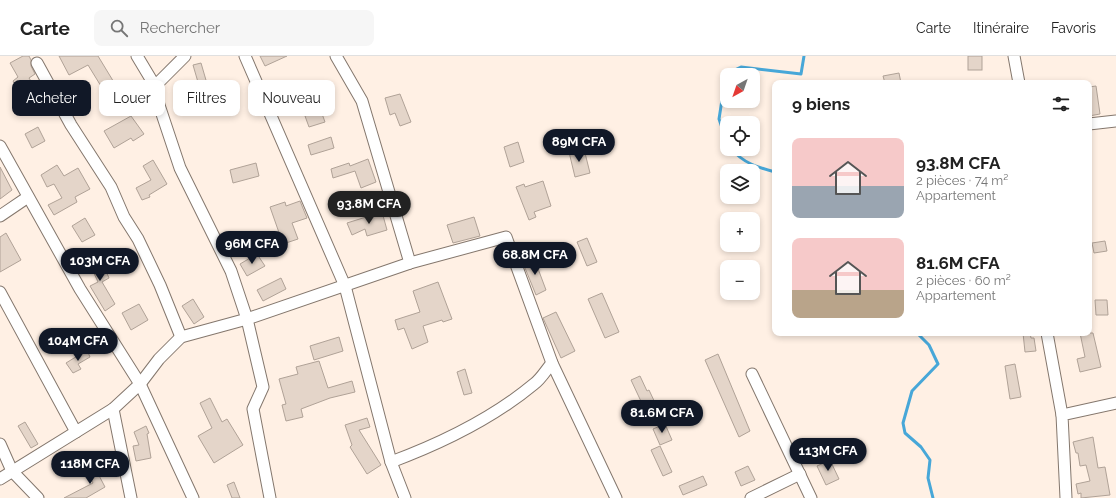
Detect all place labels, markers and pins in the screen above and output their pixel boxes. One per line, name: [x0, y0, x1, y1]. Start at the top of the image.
pin: 89M CFA: [542, 129, 616, 163]
pin: 93.8M CFA: [323, 191, 415, 225]
pin: 96M CFA: [215, 231, 289, 265]
pin: 68.8M CFA: [489, 242, 581, 276]
pin: 103M CFA: [59, 248, 141, 282]
pin: 104M CFA: [37, 328, 119, 362]
pin: 81.6M CFA: [616, 400, 708, 434]
pin: 113M CFA: [787, 438, 869, 472]
pin: 118M CFA: [49, 451, 131, 485]

